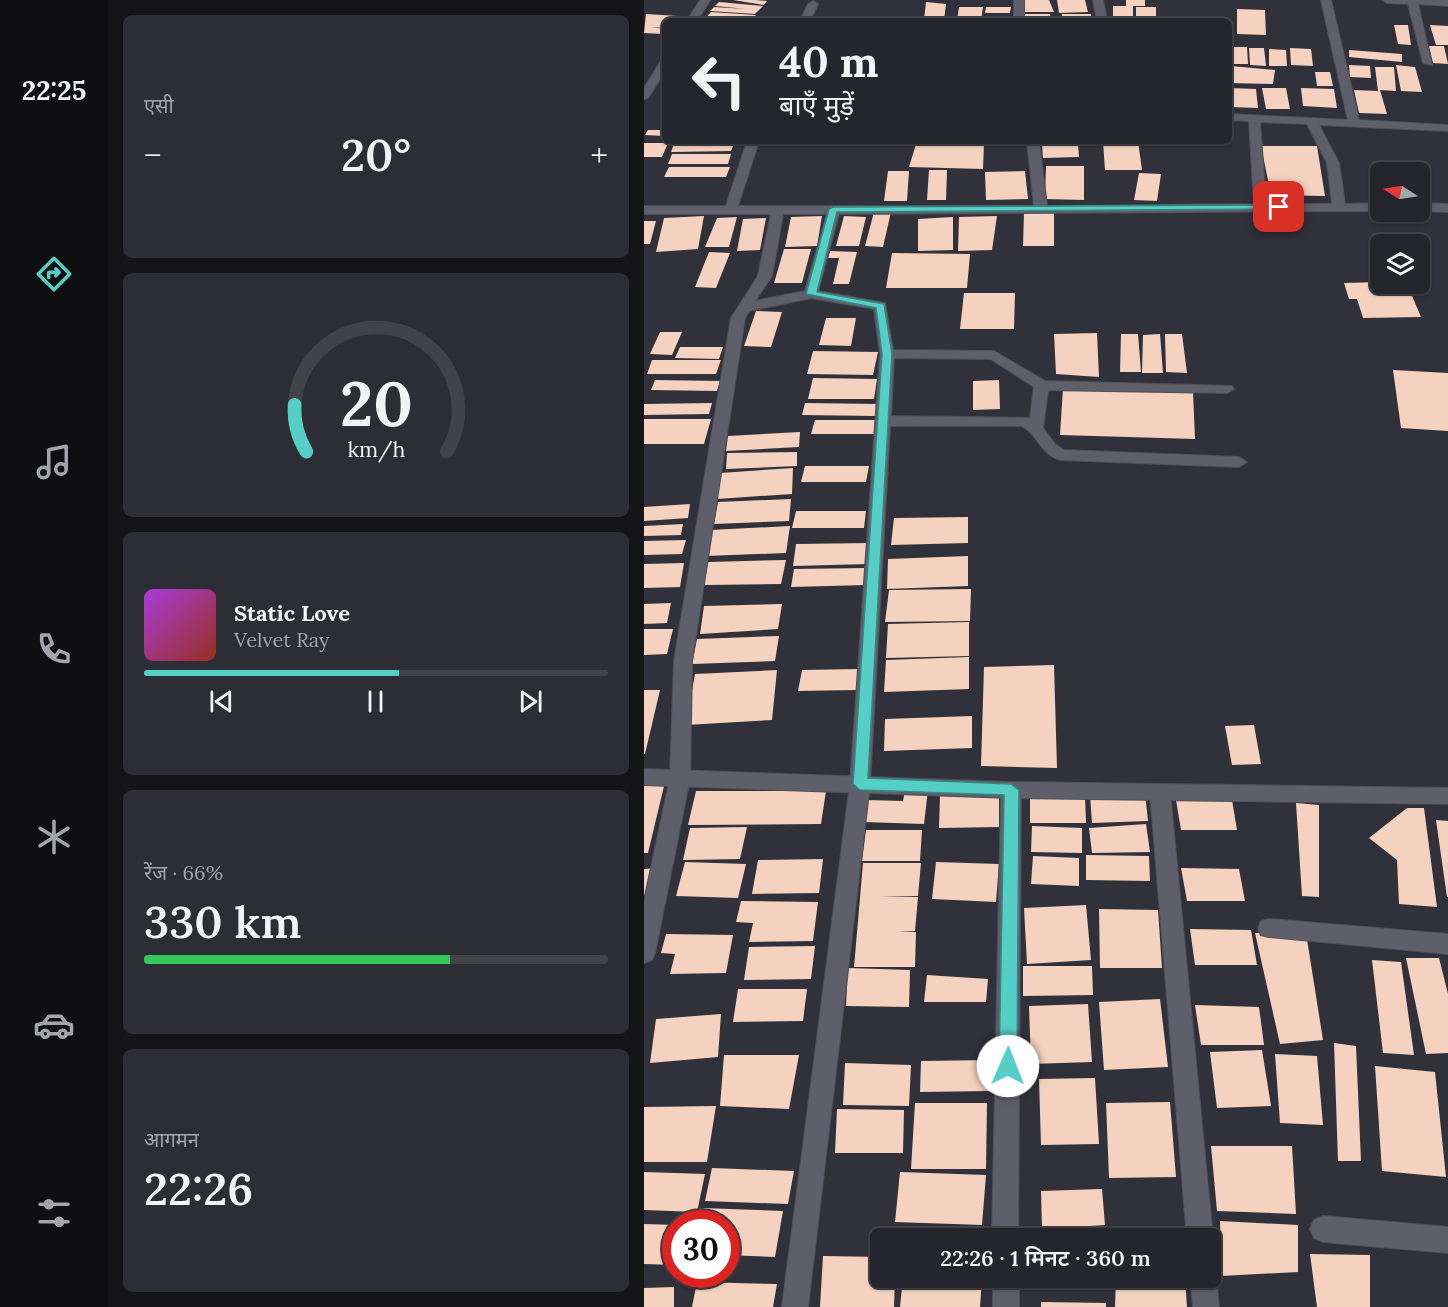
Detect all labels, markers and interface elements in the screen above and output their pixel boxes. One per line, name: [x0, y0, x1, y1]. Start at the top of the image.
text: 40 m: [779, 35, 878, 89]
icon: left: [680, 42, 758, 120]
text: 22:25: [22, 73, 86, 107]
text: बाएँ मुड़ें: [779, 88, 854, 122]
text: एसी: [144, 93, 174, 118]
text: 20°: [341, 126, 411, 183]
text: −: [144, 134, 162, 176]
text: +: [590, 134, 608, 176]
north arrow: [1370, 162, 1430, 222]
map controls: [1370, 162, 1430, 294]
pin: [1253, 181, 1304, 232]
icon: arrive: [1262, 190, 1295, 223]
button: layers: [1370, 234, 1430, 294]
icon: directions: [33, 253, 75, 295]
text: 20: [340, 363, 412, 443]
text: km/h: [347, 436, 405, 464]
icon: music: [33, 441, 75, 483]
text: Static Love: [234, 599, 350, 627]
text: Velvet Ray: [234, 627, 329, 652]
icon: phone: [33, 628, 75, 670]
icon: previous: [205, 685, 238, 718]
icon: pause: [359, 685, 392, 718]
icon: next: [514, 685, 547, 718]
icon: climate: [33, 816, 75, 858]
text: रेंज · 66%: [144, 860, 223, 885]
text: 330 km: [144, 893, 301, 950]
icon: car: [33, 1004, 75, 1046]
position arrow: [976, 1034, 1040, 1098]
text: आगमन: [144, 1127, 199, 1152]
text: 22:26: [144, 1160, 253, 1217]
icon: filters: [33, 1192, 75, 1234]
speed limit sign: 30: [662, 1210, 740, 1288]
text: 22:26 · 1 मिनट · 360 m: [940, 1244, 1151, 1272]

